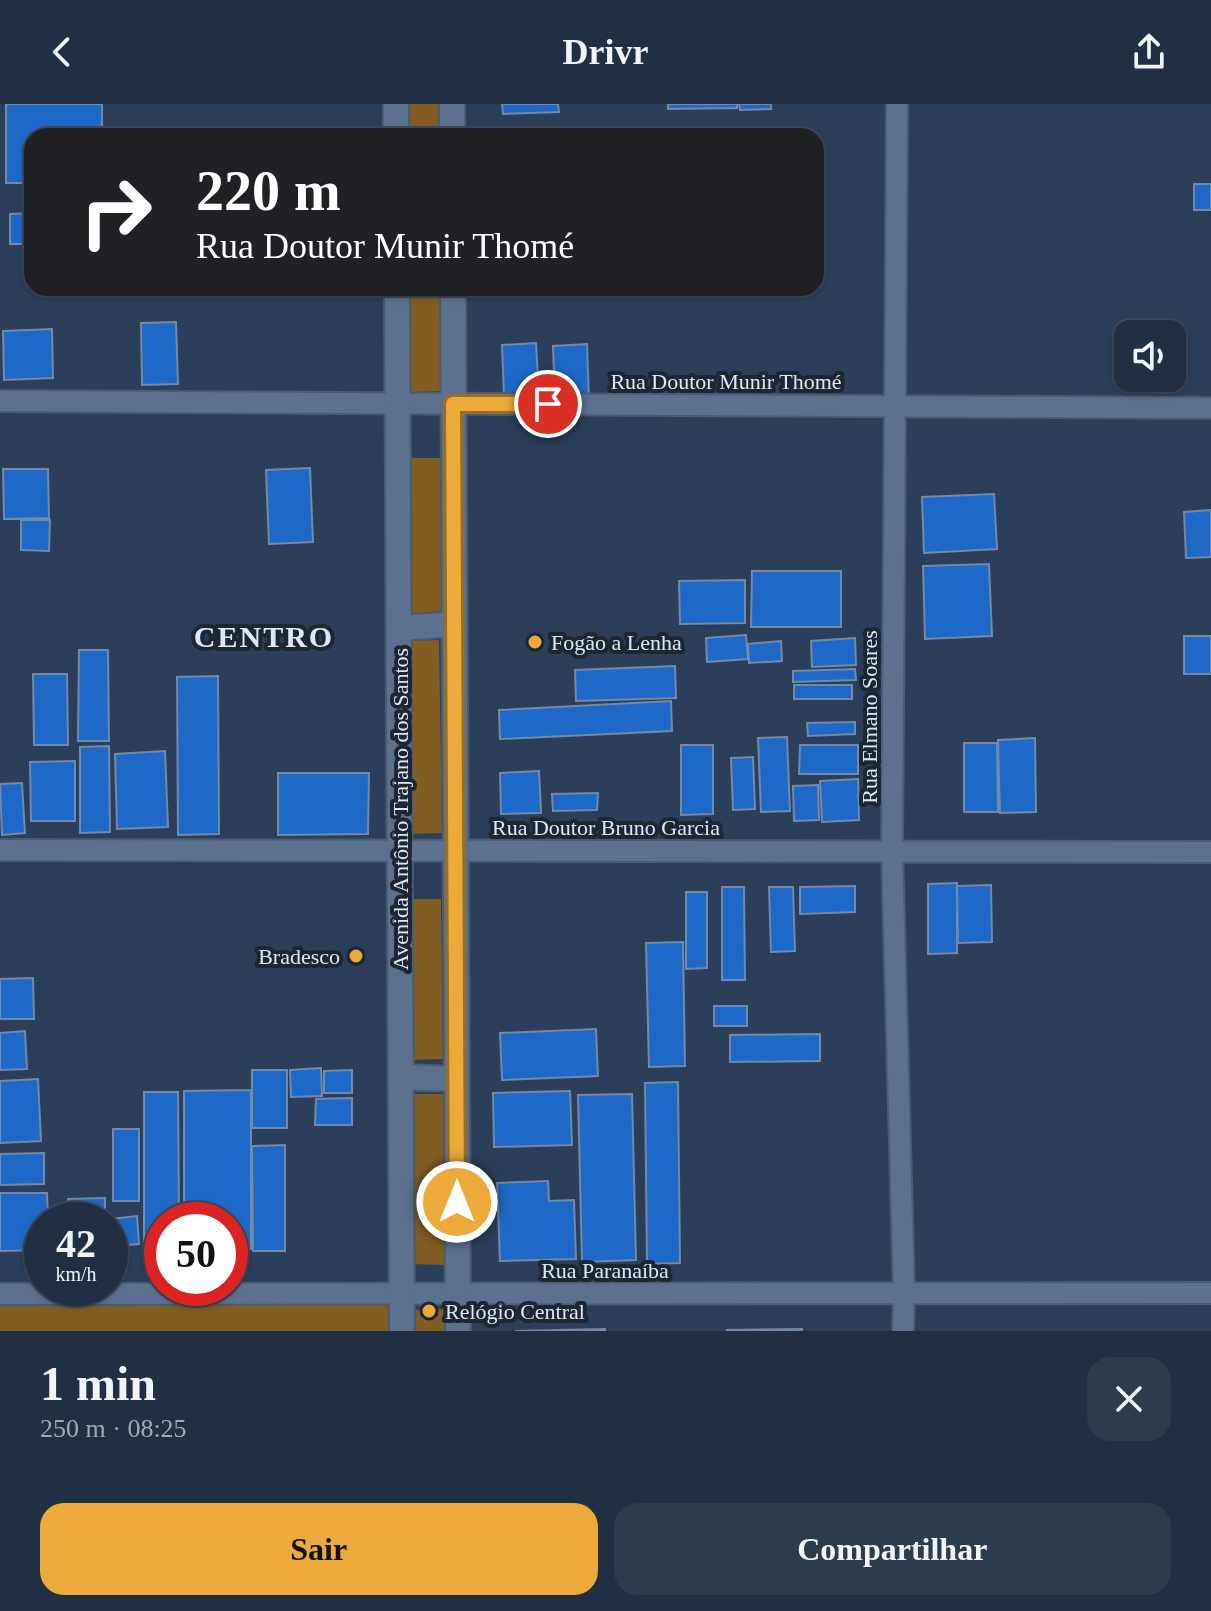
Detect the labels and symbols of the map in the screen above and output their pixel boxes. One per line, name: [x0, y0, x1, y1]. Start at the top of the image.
street label: Rua Doutor Munir Thomé: [610, 369, 842, 394]
pin: [514, 370, 582, 438]
district label: CENTRO: [194, 620, 334, 653]
place label: Fogão a Lenha: [551, 630, 682, 655]
street label: Rua Elmano Soares: [857, 630, 882, 804]
marker: Fogão a Lenha: [526, 633, 544, 651]
street label: Avenida Antônio Trajano dos Santos: [388, 648, 413, 970]
street label: Rua Doutor Bruno Garcia: [492, 815, 720, 840]
place label: Bradesco: [258, 944, 340, 969]
marker: Bradesco: [347, 947, 365, 965]
position arrow: [415, 1160, 499, 1244]
speed limit sign: 50: [144, 1202, 248, 1306]
street label: Rua Paranaíba: [541, 1258, 669, 1283]
place label: Relógio Central: [445, 1299, 585, 1324]
marker: Relógio Central: [420, 1302, 438, 1320]

